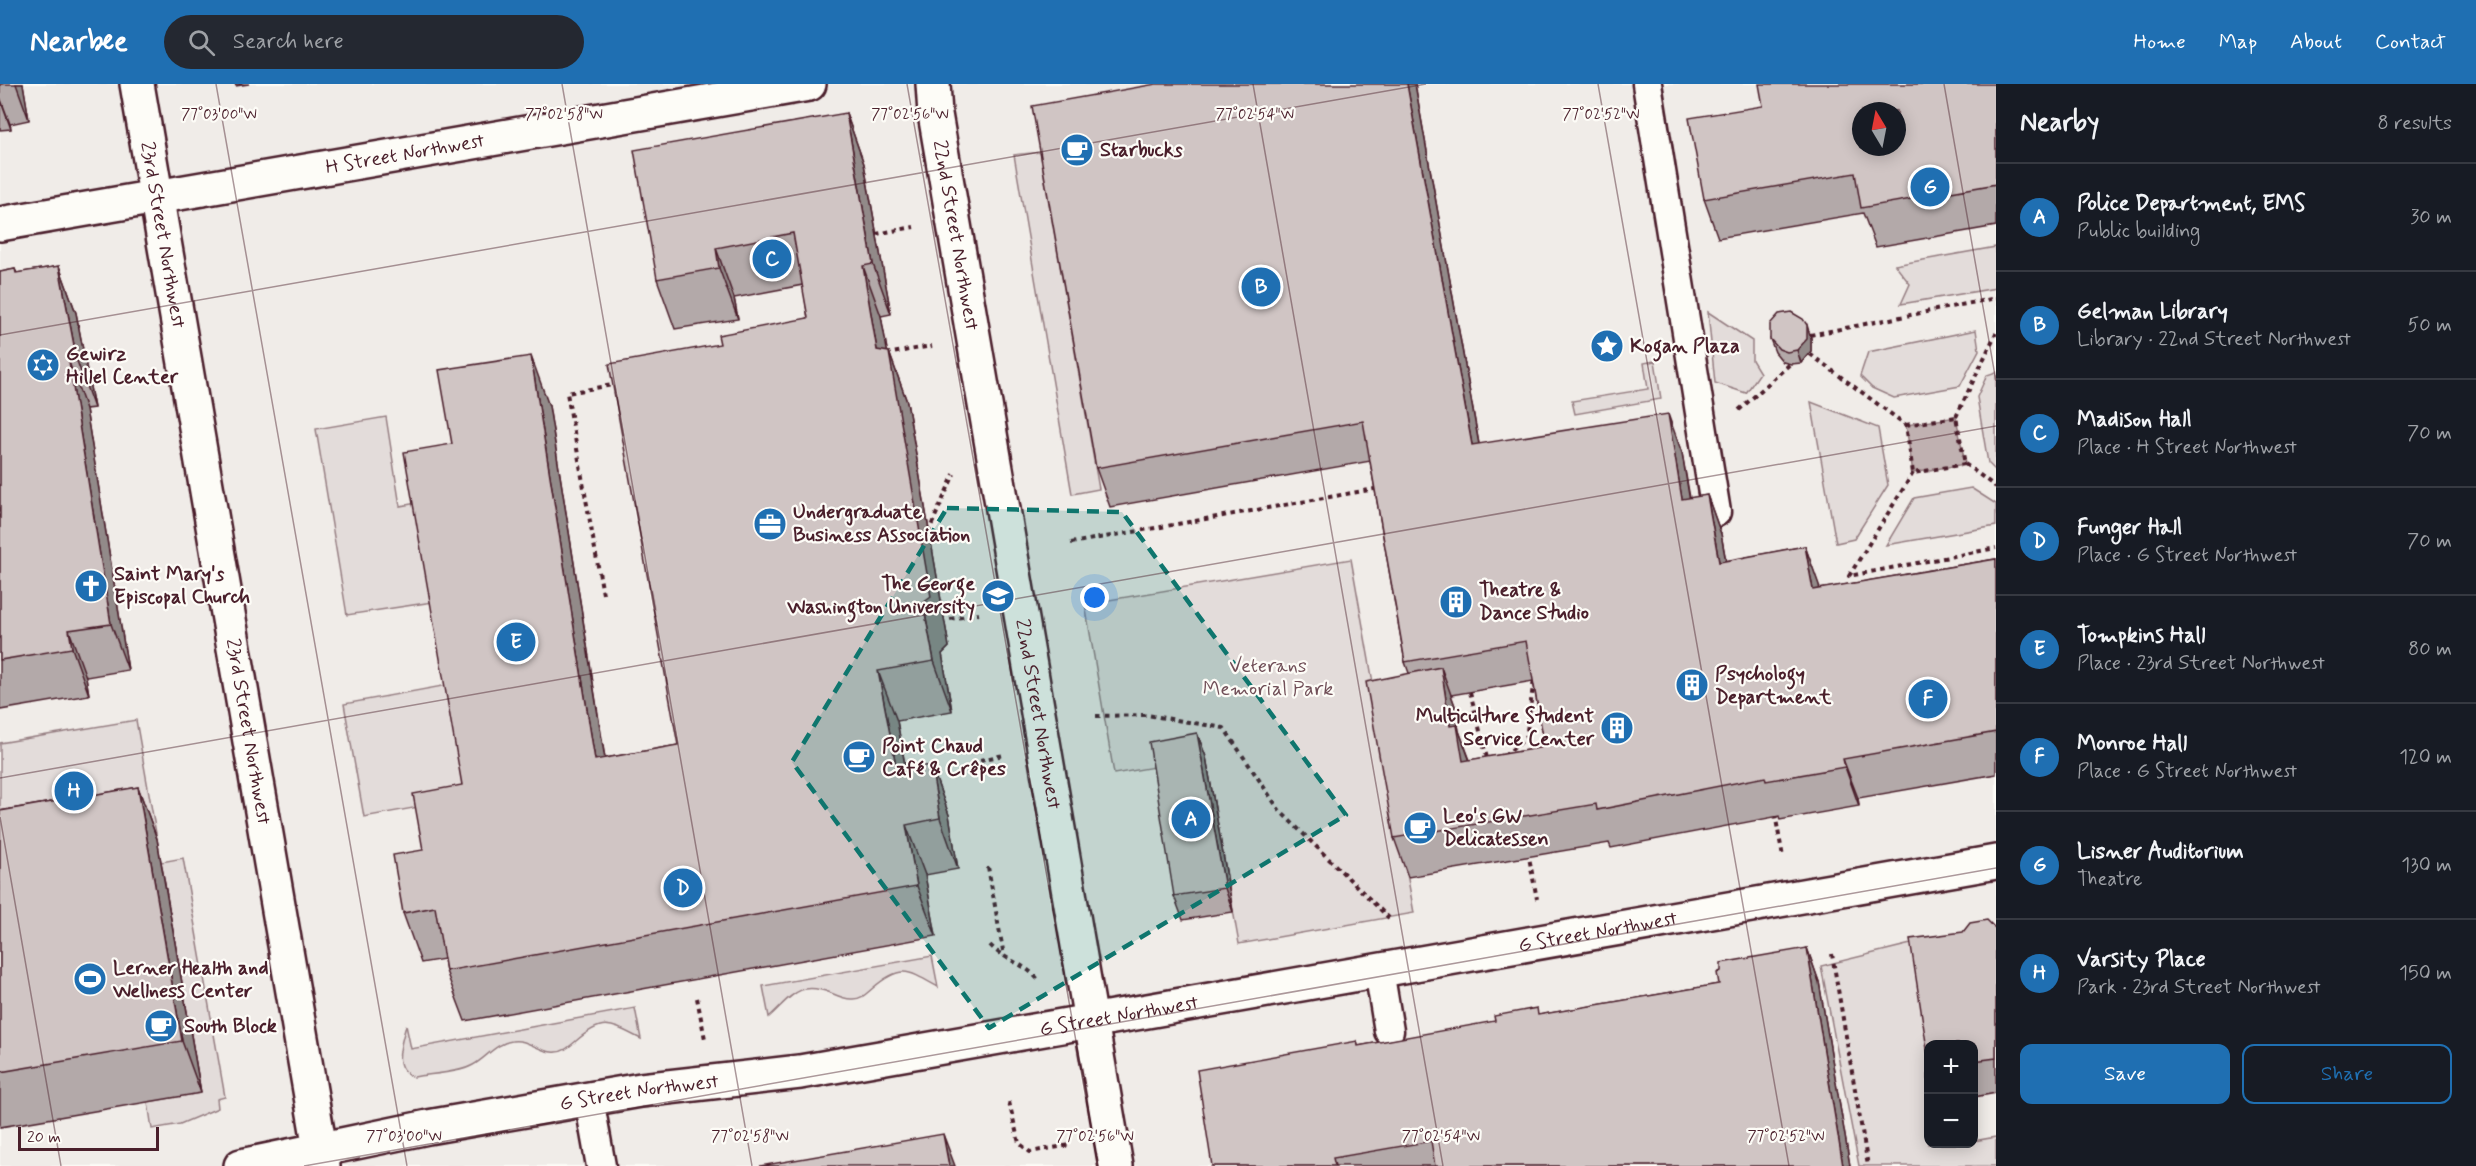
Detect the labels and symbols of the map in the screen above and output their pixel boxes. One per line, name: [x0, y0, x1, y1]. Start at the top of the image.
north arrow: [1852, 102, 1906, 156]
text: 77°03'00"W: [181, 105, 257, 125]
text: 77°02'58"W: [525, 105, 603, 125]
text: 77°02'56"W: [871, 105, 949, 125]
text: 77°02'54"W: [1216, 105, 1294, 125]
text: 77°02'52"W: [1562, 105, 1640, 125]
street label: H Street Northwest: [324, 127, 487, 181]
cafe icon: Starbucks: [1059, 132, 1095, 168]
place label: Starbucks: [1100, 137, 1183, 164]
street label: 22nd Street Northwest: [926, 138, 986, 333]
street label: 23rd Street Northwest: [134, 140, 192, 330]
pin: G: [1910, 164, 1950, 210]
pin: C: [752, 236, 792, 282]
pin: B: [1242, 264, 1280, 310]
place icon: Kogan Plaza: [1589, 328, 1625, 364]
place label: Kogan Plaza: [1630, 333, 1740, 362]
place label: Gewirz Hillel Center: [66, 341, 179, 391]
synagogue icon: Gewirz Hillel Center: [25, 347, 61, 383]
place label: Undergraduate Business Association: [793, 499, 970, 549]
office icon: Undergraduate Business Association: [752, 506, 788, 542]
place label: Saint Mary's Episcopal Church: [114, 561, 251, 611]
church icon: Saint Mary's Episcopal Church: [73, 568, 109, 604]
place label: The George Washington University: [786, 571, 975, 623]
place label: Theatre & Dance Studio: [1479, 577, 1589, 627]
school or university icon: The George Washington University: [980, 578, 1016, 614]
your location: [1080, 583, 1109, 612]
building icon: Theatre & Dance Studio: [1438, 584, 1474, 620]
street label: 22nd Street Northwest: [1009, 617, 1068, 812]
pin: E: [496, 620, 536, 664]
street label: 23rd Street Northwest: [219, 636, 278, 827]
park label: Veterans Memorial Park: [1203, 653, 1333, 703]
place label: Psychology Department: [1715, 661, 1832, 711]
building icon: Psychology Department: [1674, 667, 1710, 703]
pin: F: [1908, 676, 1948, 722]
place label: Multiculture Student Service Center: [1416, 703, 1595, 753]
building icon: Multiculture Student Service Center: [1599, 710, 1635, 746]
place label: Point Chaud Café & Crêpes: [882, 733, 1006, 783]
cafe icon: Point Chaud Café & Crêpes: [841, 739, 877, 775]
pin: H: [54, 768, 94, 814]
pin: A: [1172, 796, 1210, 842]
place label: Leo's GW Delicatessen: [1443, 803, 1549, 853]
cafe icon: Leo's GW Delicatessen: [1402, 810, 1438, 846]
pin: D: [664, 866, 702, 910]
street label: G Street Northwest: [1516, 905, 1679, 959]
place label: Lerner Health and Wellness Center: [112, 955, 268, 1005]
sports icon: Lerner Health and Wellness Center: [72, 961, 108, 997]
street label: G Street Northwest: [1037, 989, 1201, 1043]
cafe icon: South Block: [143, 1008, 179, 1044]
place label: South Block: [184, 1013, 277, 1040]
street label: G Street Northwest: [557, 1068, 720, 1117]
scale bar: [18, 1124, 159, 1152]
text: 77°03'00"W: [366, 1127, 442, 1147]
text: 77°02'58"W: [711, 1127, 789, 1147]
text: 77°02'56"W: [1056, 1127, 1134, 1147]
text: 77°02'54"W: [1402, 1127, 1480, 1147]
text: 77°02'52"W: [1747, 1127, 1825, 1147]

